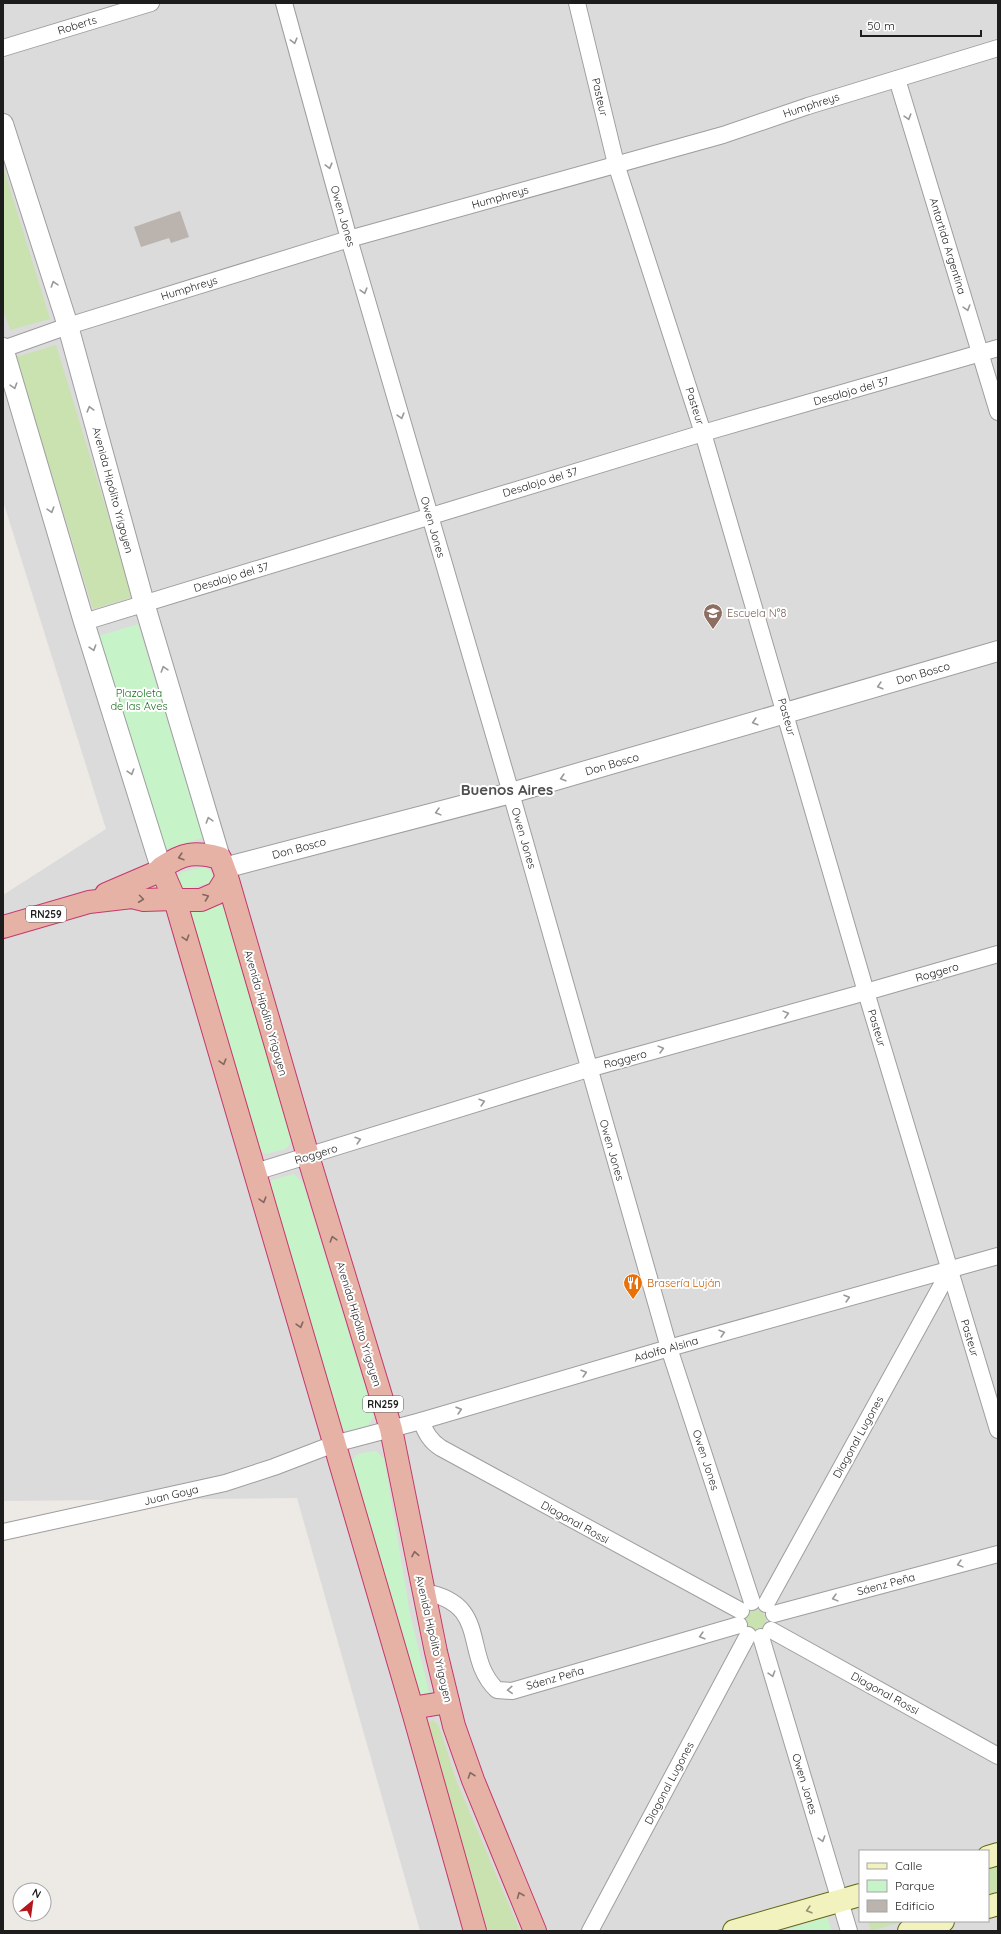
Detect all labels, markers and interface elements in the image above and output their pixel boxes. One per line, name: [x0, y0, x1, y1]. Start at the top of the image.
street label: Roberts: [56, 12, 98, 38]
scale bar: [861, 12, 981, 38]
text: 50 m: [867, 18, 895, 33]
one-way arrow: [289, 37, 298, 44]
street label: Pasteur: [589, 77, 611, 118]
street label: Humphreys: [781, 89, 841, 121]
one-way arrow: [903, 113, 912, 120]
one-way arrow: [324, 162, 333, 169]
street label: Humphreys: [470, 182, 530, 212]
street label: Owen Jones: [328, 184, 358, 248]
street label: Antartida Argentina: [927, 196, 969, 296]
street label: Humphreys: [159, 273, 219, 303]
one-way arrow: [50, 281, 59, 288]
one-way arrow: [359, 287, 368, 294]
one-way arrow: [962, 304, 971, 311]
street label: Desalojo del 37: [812, 373, 891, 408]
one-way arrow: [9, 382, 18, 389]
street label: Pasteur: [682, 385, 708, 427]
one-way arrow: [87, 406, 95, 412]
one-way arrow: [396, 412, 405, 419]
street label: Avenida Hipólito Yrigoyen: [89, 425, 137, 555]
street label: Desalojo del 37: [501, 464, 579, 500]
street label: Owen Jones: [418, 495, 448, 559]
one-way arrow: [46, 507, 55, 514]
street label: Desalojo del 37: [192, 559, 270, 595]
school or university icon: Escuela N°8: [702, 602, 724, 630]
place label: Escuela N°8: [727, 606, 786, 620]
one-way arrow: [88, 645, 97, 652]
street label: Don Bosco: [894, 659, 952, 687]
one-way arrow: [160, 666, 169, 673]
one-way arrow: [877, 681, 884, 690]
park label: Plazoleta de las Aves: [110, 686, 168, 713]
street label: Pasteur: [775, 696, 799, 738]
one-way arrow: [752, 717, 759, 726]
street label: Don Bosco: [583, 750, 641, 778]
one-way arrow: [126, 769, 135, 776]
one-way arrow: [560, 773, 567, 782]
district label: Buenos Aires: [461, 780, 553, 799]
street label: Owen Jones: [509, 806, 539, 870]
one-way arrow: [434, 808, 441, 816]
one-way arrow: [205, 817, 214, 824]
street label: Don Bosco: [270, 834, 328, 862]
one-way arrow: [178, 852, 185, 861]
one-way arrow: [138, 894, 144, 903]
one-way arrow: [202, 894, 209, 902]
road number: RN259: [26, 906, 66, 922]
one-way arrow: [181, 934, 190, 941]
street label: Avenida Hipólito Yrigoyen: [241, 949, 291, 1077]
street label: Roggero: [914, 959, 961, 985]
street label: Pasteur: [865, 1007, 890, 1049]
one-way arrow: [783, 1011, 789, 1019]
one-way arrow: [657, 1045, 664, 1054]
street label: Roggero: [602, 1046, 649, 1071]
one-way arrow: [218, 1059, 227, 1066]
one-way arrow: [479, 1098, 486, 1107]
street label: Owen Jones: [597, 1118, 627, 1182]
one-way arrow: [355, 1136, 362, 1145]
street label: Roggero: [293, 1141, 340, 1167]
one-way arrow: [258, 1197, 267, 1204]
one-way arrow: [329, 1235, 338, 1242]
street label: Avenida Hipólito Yrigoyen: [333, 1260, 385, 1388]
restaurant icon: Brasería Luján: [622, 1272, 644, 1300]
place label: Brasería Luján: [647, 1276, 721, 1290]
one-way arrow: [844, 1294, 851, 1303]
street label: Pasteur: [958, 1317, 983, 1359]
one-way arrow: [295, 1322, 304, 1329]
one-way arrow: [718, 1329, 725, 1338]
street label: Adolfo Alsina: [632, 1333, 700, 1365]
one-way arrow: [580, 1369, 587, 1378]
street label: Diagonal Lugones: [830, 1393, 886, 1481]
road number: RN259: [363, 1396, 403, 1412]
one-way arrow: [455, 1406, 462, 1415]
street label: Owen Jones: [690, 1428, 722, 1492]
street label: Juan Goya: [142, 1482, 200, 1508]
street label: Diagonal Rossi: [539, 1498, 611, 1546]
one-way arrow: [412, 1551, 420, 1557]
one-way arrow: [957, 1560, 964, 1568]
street label: Sáenz Peña: [856, 1570, 916, 1598]
street label: Avenida Hipólito Yrigoyen: [413, 1574, 455, 1704]
one-way arrow: [831, 1593, 838, 1602]
one-way arrow: [699, 1631, 705, 1639]
street label: Sáenz Peña: [525, 1663, 585, 1693]
street label: Diagonal Rossi: [849, 1669, 921, 1717]
one-way arrow: [767, 1671, 776, 1678]
one-way arrow: [507, 1686, 513, 1694]
street label: Diagonal Lugones: [641, 1739, 697, 1827]
street label: Owen Jones: [789, 1752, 821, 1816]
one-way arrow: [467, 1771, 475, 1778]
one-way arrow: [817, 1835, 826, 1842]
legend: [859, 1850, 989, 1922]
text: Calle: [895, 1858, 923, 1873]
text: Parque: [895, 1878, 935, 1893]
north arrow: [12, 1882, 52, 1922]
text: N: [30, 1885, 44, 1901]
one-way arrow: [516, 1891, 524, 1898]
text: Edificio: [895, 1898, 935, 1913]
one-way arrow: [806, 1905, 813, 1914]

